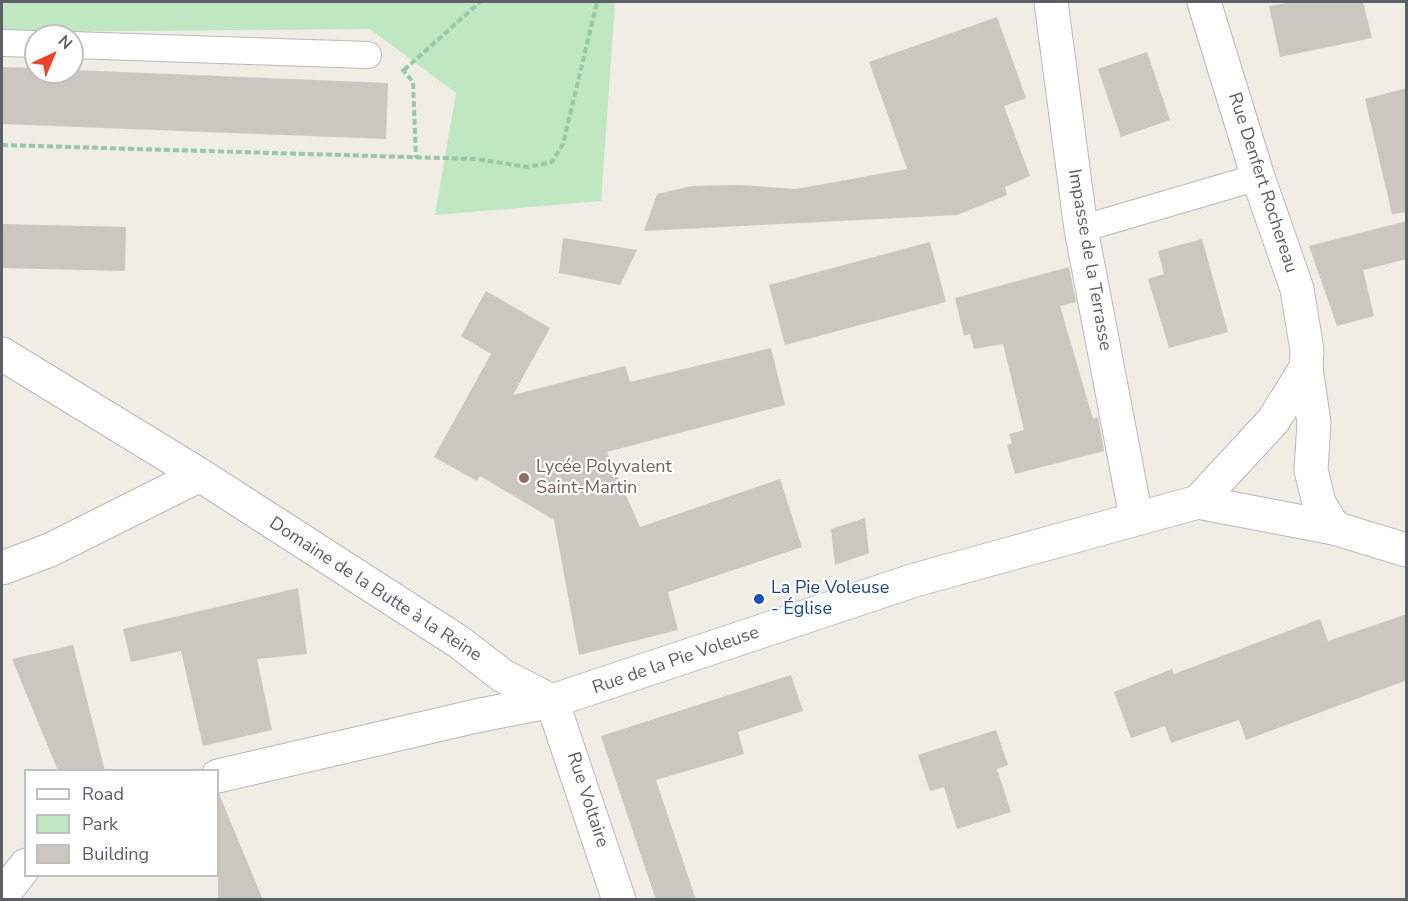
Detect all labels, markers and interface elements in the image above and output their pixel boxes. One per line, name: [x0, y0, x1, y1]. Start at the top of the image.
north arrow: [24, 24, 84, 84]
text: N: [53, 30, 77, 55]
street label: Rue Denfert Rochereau: [1223, 90, 1301, 276]
street label: Impasse de la Terrasse: [1062, 168, 1116, 352]
place label: Lycée Polyvalent Saint-Martin: [536, 457, 672, 500]
marker: Lycée Polyvalent Saint-Martin: [517, 471, 531, 485]
street label: Domaine de la Butte à la Reine: [265, 513, 485, 667]
place label: La Pie Voleuse - Église: [771, 578, 889, 620]
marker: La Pie Voleuse - Église: [752, 592, 766, 606]
street label: Rue de la Pie Voleuse: [590, 622, 762, 700]
street label: Rue Voltaire: [561, 750, 613, 850]
legend: [24, 769, 219, 877]
text: Road: [82, 782, 124, 806]
text: Park: [82, 812, 118, 836]
text: Building: [82, 842, 149, 866]

